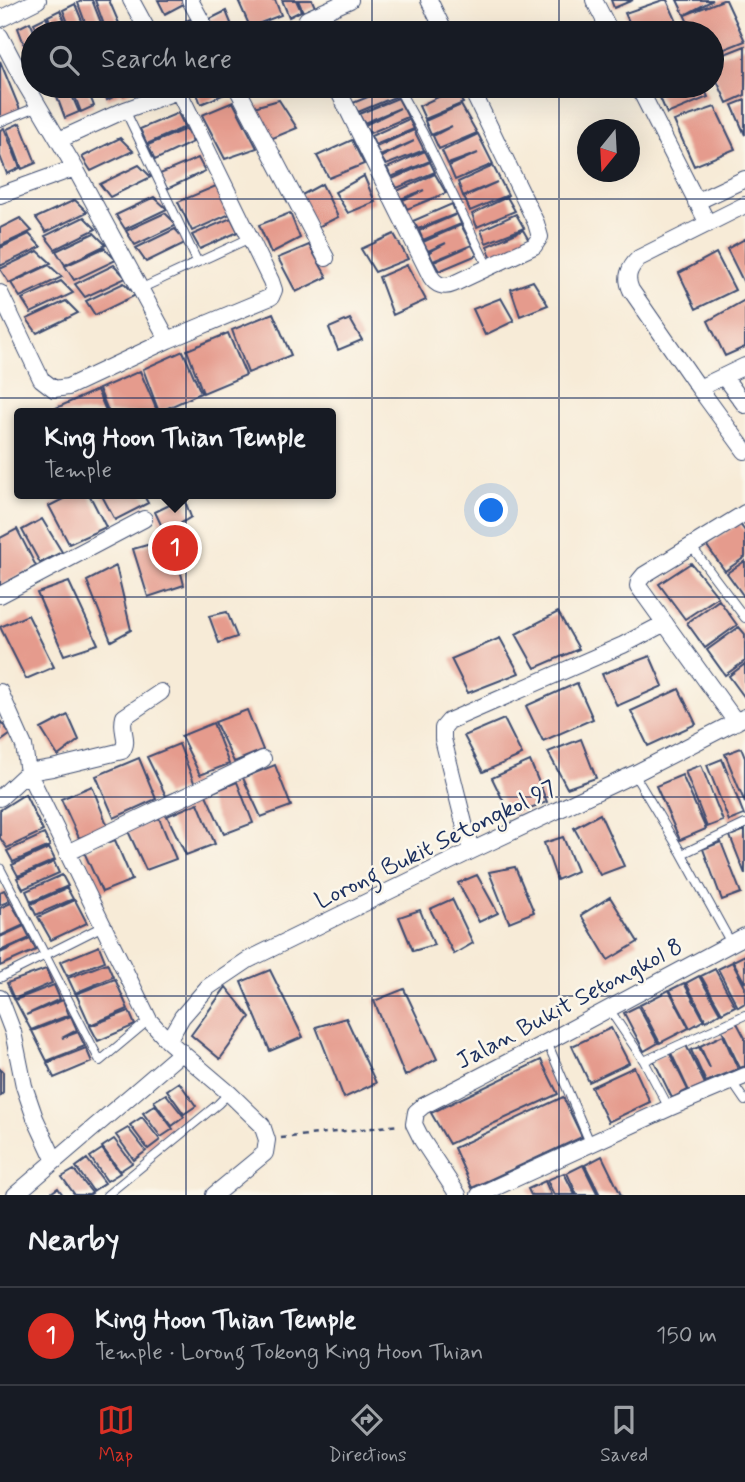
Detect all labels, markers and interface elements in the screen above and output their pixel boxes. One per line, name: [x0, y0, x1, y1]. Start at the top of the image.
search box: [21, 21, 724, 98]
icon: search: [45, 41, 83, 79]
text: Search here: [101, 43, 232, 77]
north arrow: [577, 119, 640, 182]
popup: [14, 408, 336, 499]
text: King Hoon Thian Temple: [44, 422, 306, 456]
text: Temple: [44, 456, 112, 486]
your location: [474, 493, 508, 527]
pin: 1: [152, 522, 198, 574]
street label: Lorong Bukit Setongkol 97: [310, 774, 562, 920]
street label: Jalan Bukit Setongkol 8: [451, 931, 688, 1077]
text: Nearby: [28, 1221, 119, 1260]
text: King Hoon Thian Temple: [95, 1304, 356, 1338]
text: 1: [46, 1321, 56, 1351]
text: 150 m: [656, 1321, 717, 1351]
text: Temple · Lorong Tokong King Hoon Thian: [95, 1338, 484, 1368]
tab: Map: [97, 1401, 135, 1468]
tab: Directions: [328, 1401, 407, 1468]
tab: Saved: [600, 1401, 648, 1468]

